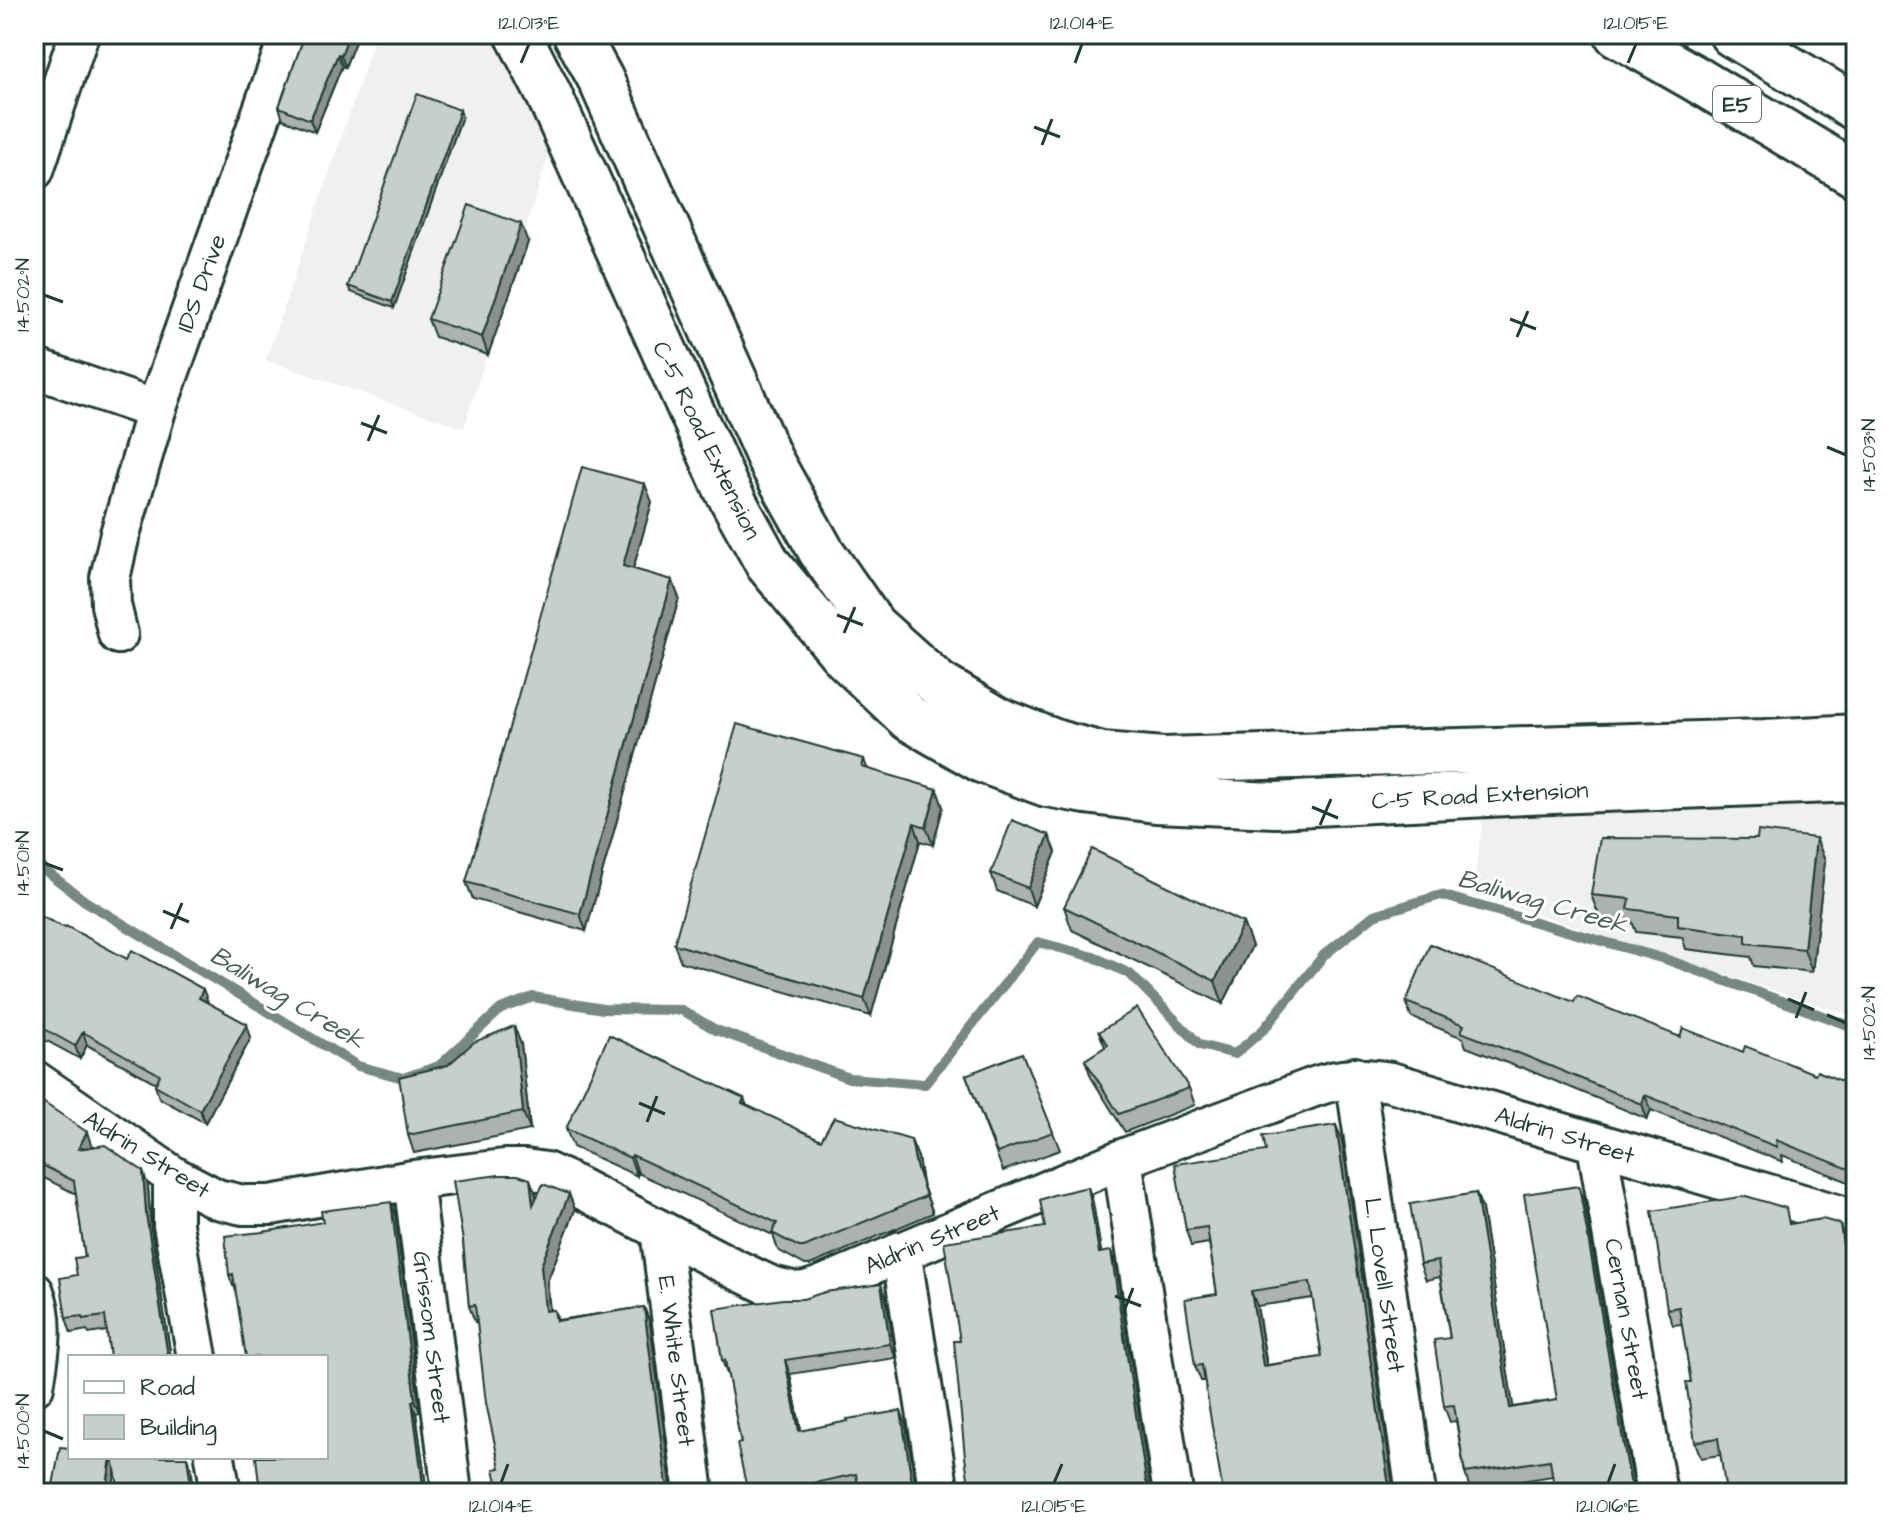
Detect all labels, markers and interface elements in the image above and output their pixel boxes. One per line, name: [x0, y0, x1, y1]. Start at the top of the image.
text: 121.013°E: [499, 9, 560, 37]
text: 121.014°E: [1050, 9, 1114, 37]
text: 121.015°E: [1604, 9, 1669, 37]
road number: E5: [1713, 86, 1761, 122]
street label: IDS Drive: [169, 230, 235, 337]
text: 14.502°N: [9, 258, 37, 332]
street label: C-5 Road Extension: [643, 335, 769, 545]
text: 14.503°N: [1855, 419, 1883, 491]
street label: C-5 Road Extension: [1371, 773, 1589, 819]
text: 14.501°N: [9, 830, 37, 896]
water label: Baliwag Creek: [1454, 861, 1633, 945]
water label: Baliwag Creek: [203, 937, 372, 1060]
text: 14.502°N: [1855, 986, 1883, 1060]
street label: Aldrin Street: [1491, 1099, 1639, 1173]
street label: Aldrin Street: [76, 1102, 217, 1208]
street label: L. Lovell Street: [1355, 1195, 1413, 1375]
street label: Aldrin Street: [859, 1196, 1006, 1284]
street label: Cernan Street: [1595, 1236, 1657, 1403]
street label: Grissom Street: [404, 1249, 458, 1426]
street label: E. White Street: [649, 1274, 703, 1449]
legend: [68, 1355, 328, 1459]
text: Road: [140, 1371, 195, 1405]
text: 14.500°N: [9, 1393, 37, 1469]
text: Building: [140, 1411, 217, 1446]
text: 121.014°E: [469, 1492, 533, 1520]
text: 121.015°E: [1022, 1492, 1087, 1520]
text: 121.016°E: [1576, 1492, 1640, 1520]

